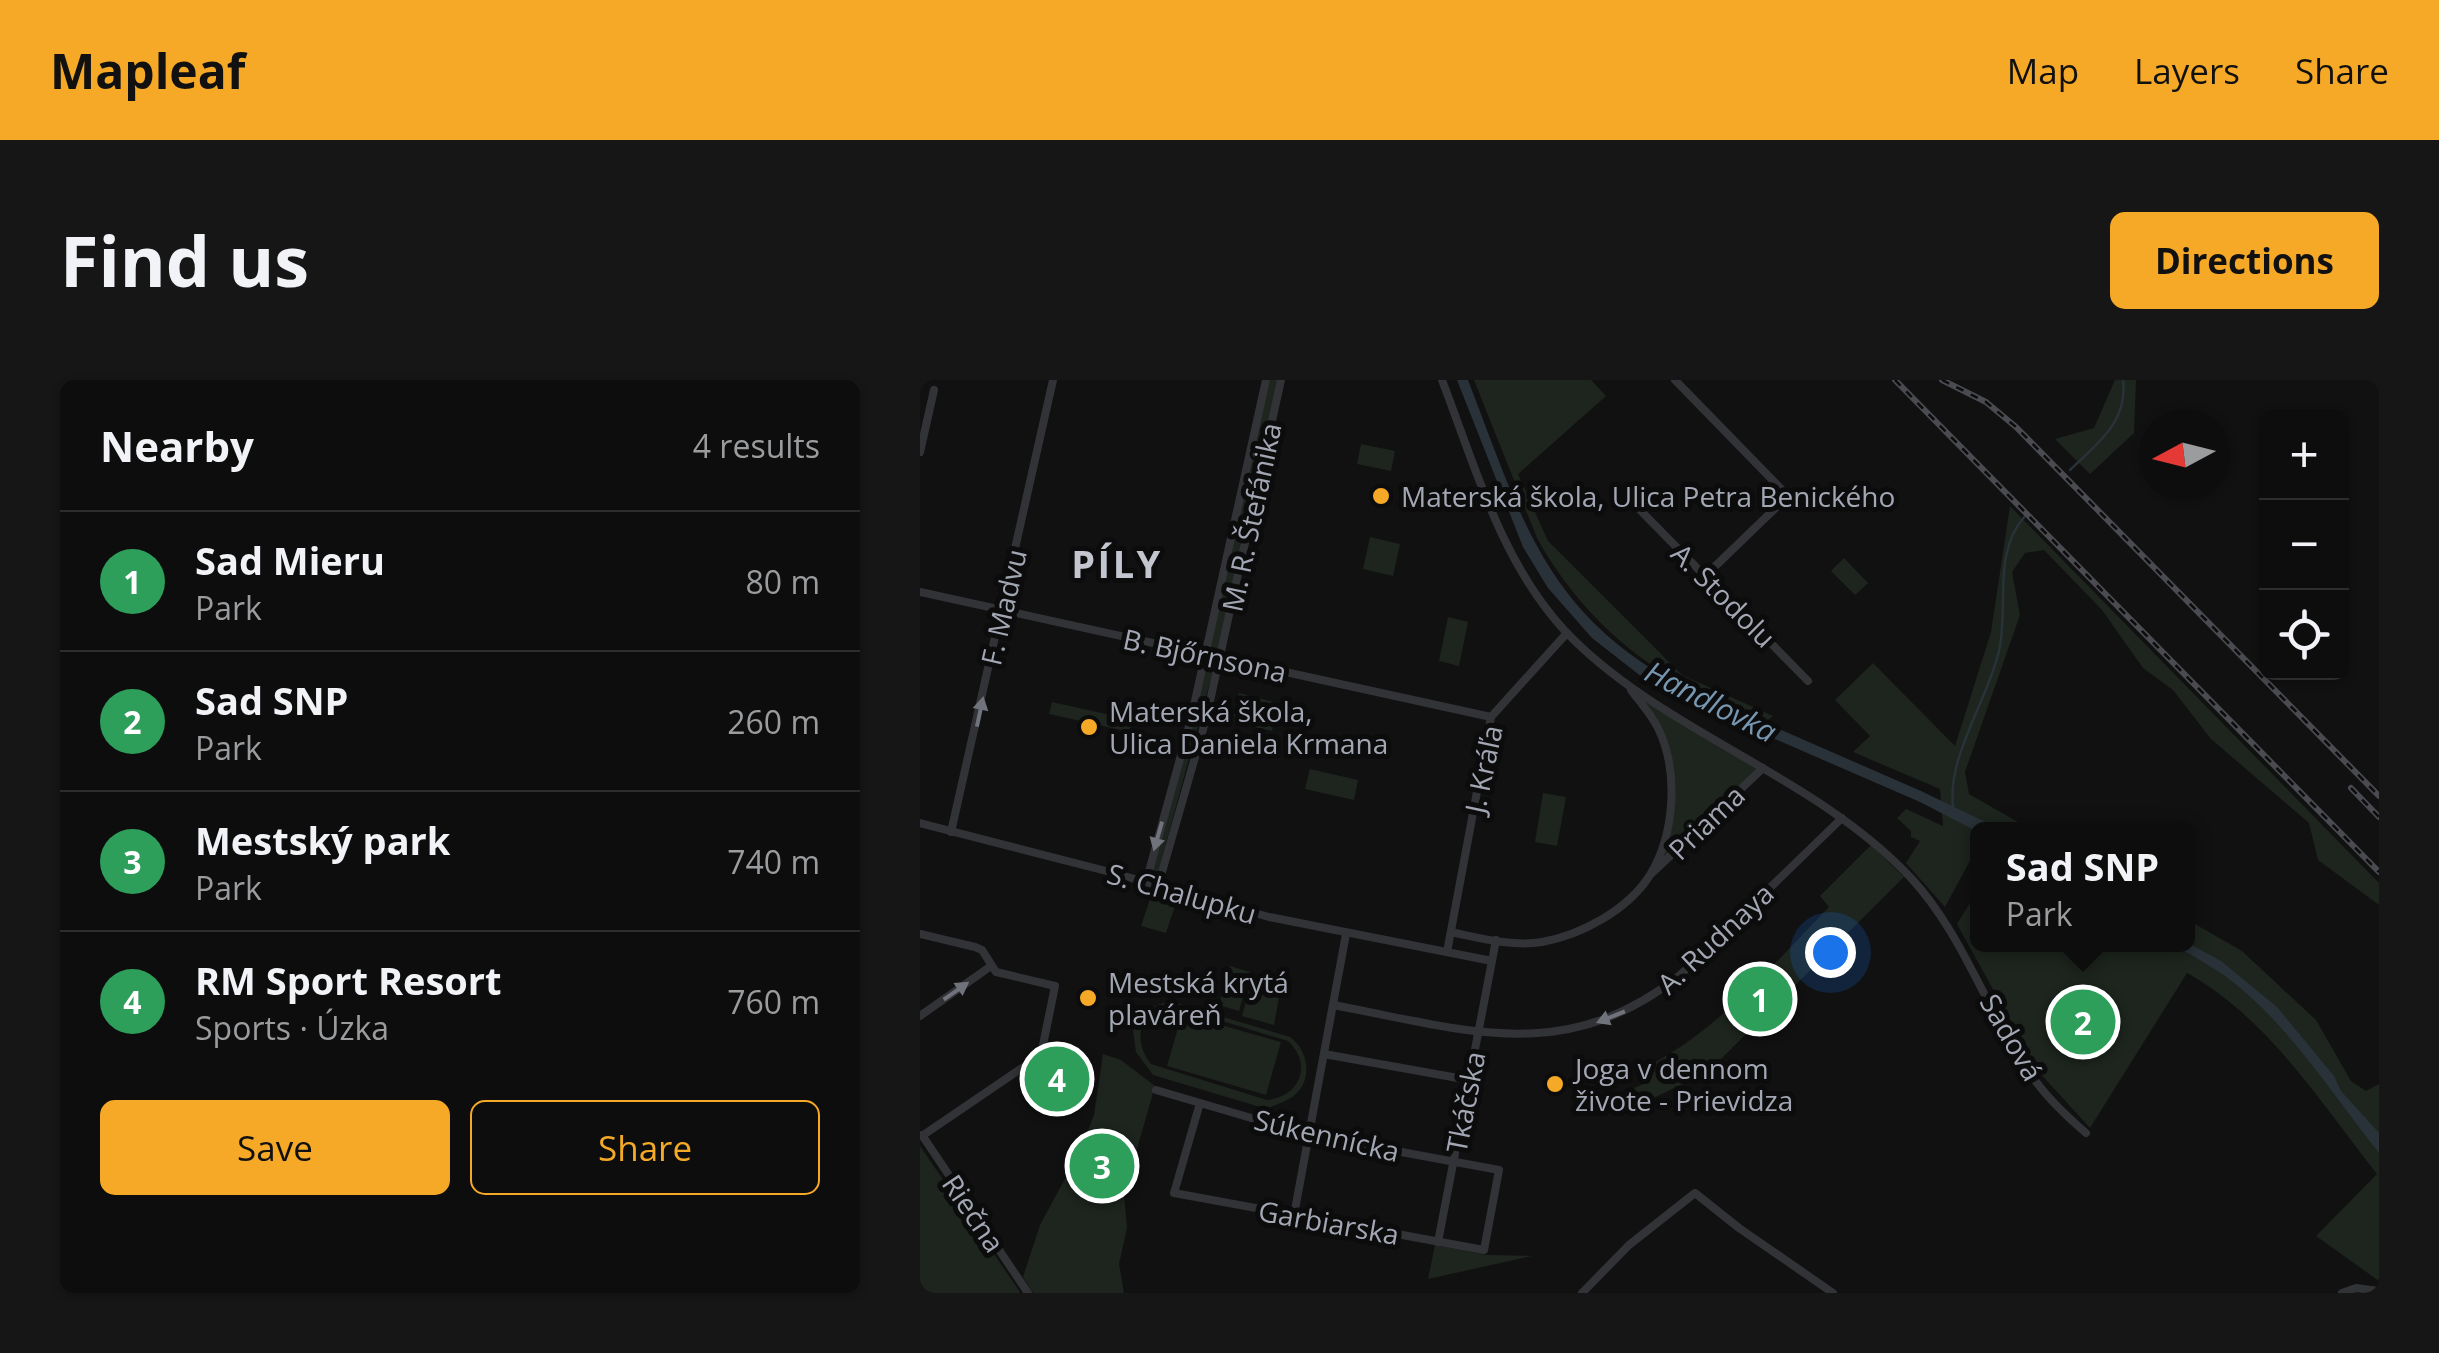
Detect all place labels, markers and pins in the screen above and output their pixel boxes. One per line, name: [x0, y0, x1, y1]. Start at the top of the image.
place label: Materská škola, Ulica Petra Benického: [1401, 477, 1895, 515]
marker: Materská škola, Ulica Petra Benického: [1370, 485, 1392, 507]
place label: Materská škola, Ulica Daniela Krmana: [1109, 692, 1388, 762]
marker: Materská škola, Ulica Daniela Krmana: [1078, 716, 1100, 738]
pin: 1: [1728, 962, 1792, 1036]
place label: Mestská krytá plaváreň: [1108, 963, 1289, 1033]
pin: 2: [2050, 984, 2116, 1060]
marker: Mestská krytá plaváreň: [1077, 987, 1099, 1009]
pin: 4: [1024, 1042, 1090, 1116]
place label: Joga v dennom živote - Prievidza: [1572, 1049, 1793, 1119]
marker: Joga v dennom živote - Prievidza: [1544, 1073, 1566, 1095]
pin: 3: [1070, 1128, 1134, 1204]

